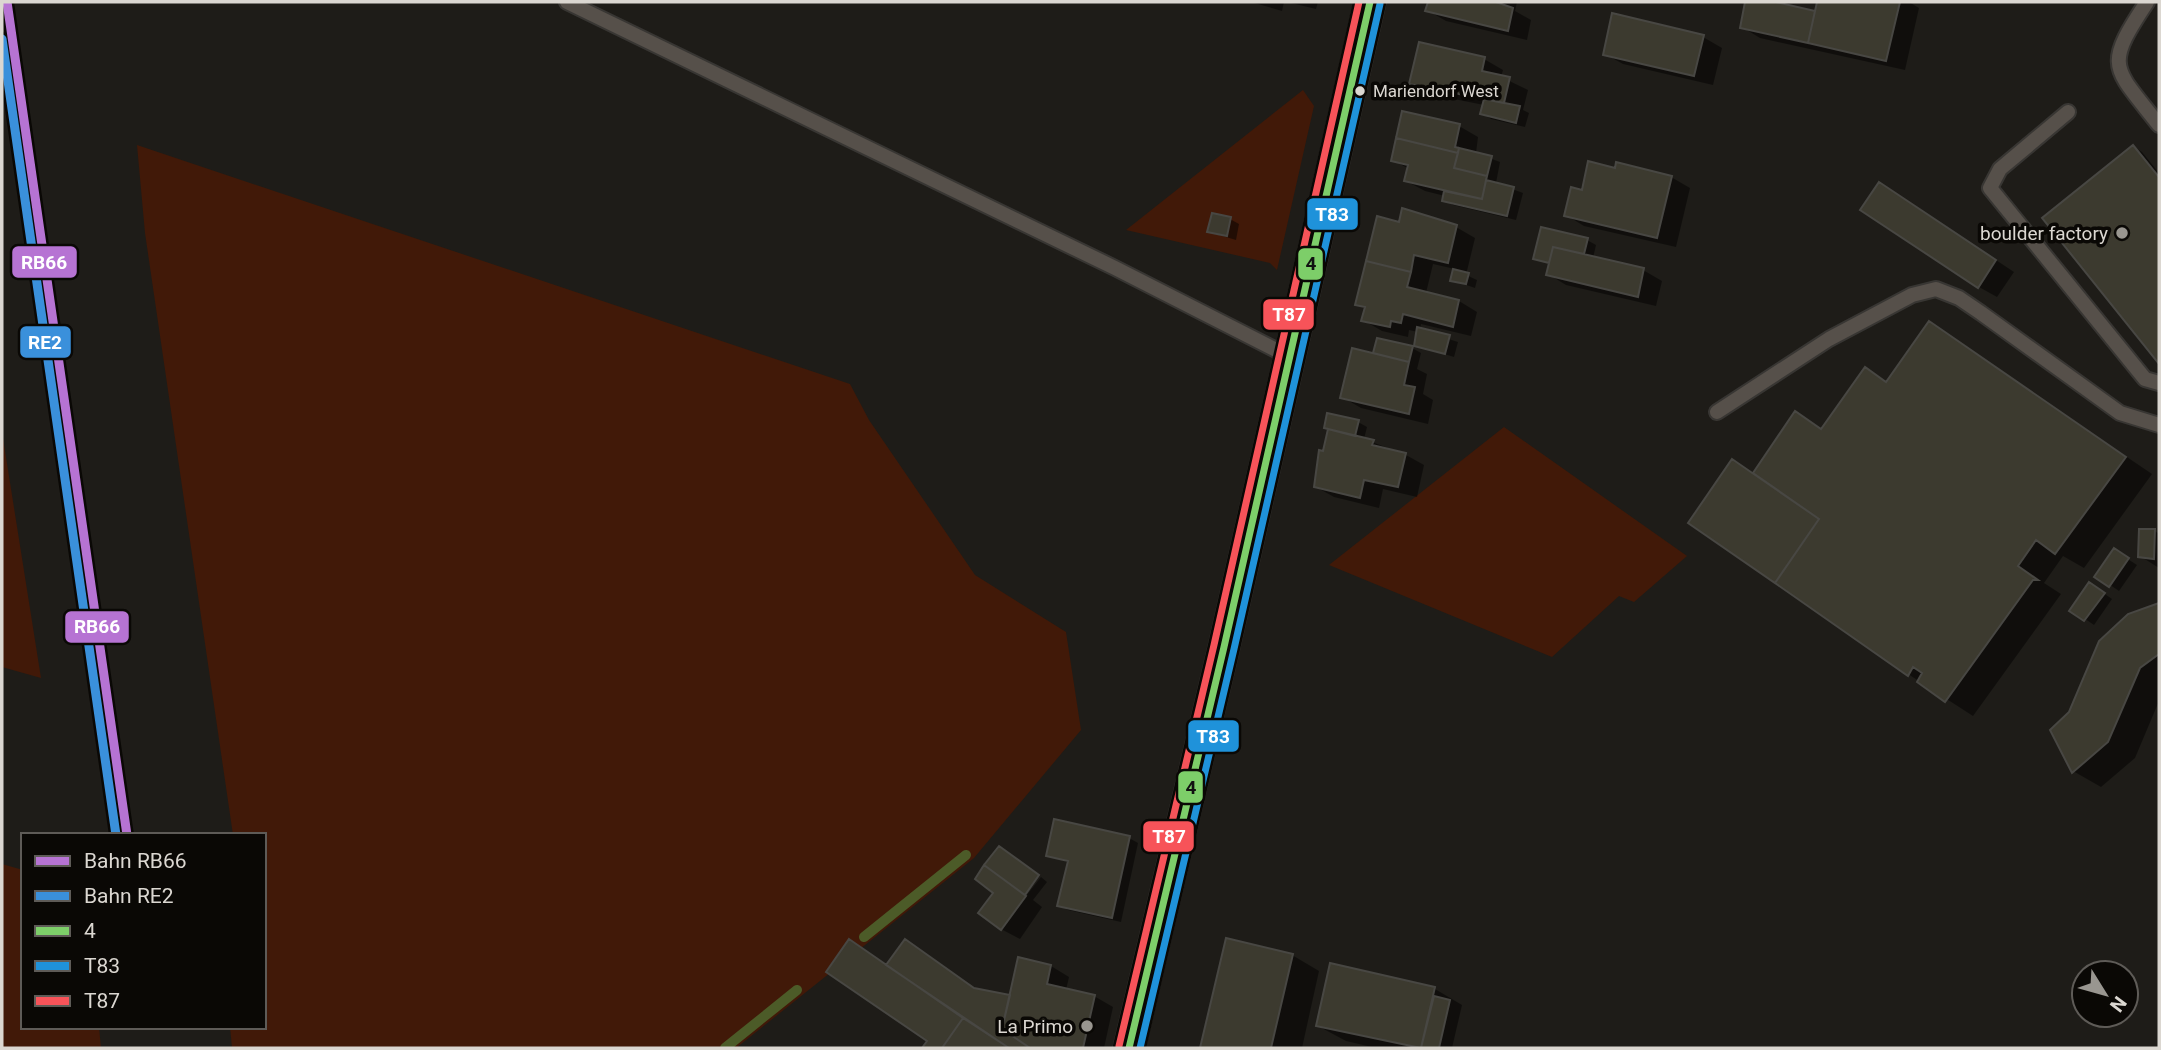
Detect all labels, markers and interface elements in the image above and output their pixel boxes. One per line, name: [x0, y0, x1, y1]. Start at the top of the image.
place label: Mariendorf West: [1373, 81, 1499, 101]
marker: Mariendorf West: [1353, 84, 1367, 98]
line badge: T83: [1306, 197, 1359, 231]
text: T83: [1315, 203, 1349, 226]
place label: boulder factory: [1980, 222, 2108, 245]
marker: boulder factory: [2114, 225, 2130, 241]
line badge: RB66: [11, 245, 78, 279]
line badge: 4: [1297, 247, 1324, 281]
text: RB66: [21, 251, 67, 274]
text: 4: [1306, 252, 1317, 275]
line badge: T87: [1262, 298, 1315, 331]
text: T87: [1272, 303, 1306, 326]
line badge: RE2: [19, 325, 72, 359]
text: RE2: [28, 331, 62, 354]
line badge: RB66: [64, 610, 130, 644]
text: RB66: [74, 615, 120, 638]
line badge: T83: [1187, 719, 1240, 753]
text: T83: [1196, 725, 1230, 748]
line badge: 4: [1177, 770, 1204, 804]
text: 4: [1186, 776, 1197, 799]
line badge: T87: [1142, 820, 1195, 853]
text: T87: [1152, 825, 1186, 848]
legend: [21, 833, 266, 1029]
text: Bahn RB66: [84, 849, 187, 873]
text: Bahn RE2: [84, 884, 174, 908]
text: 4: [84, 919, 96, 943]
text: T83: [84, 954, 120, 978]
north arrow: [2070, 959, 2140, 1029]
text: T87: [84, 989, 120, 1013]
text: N: [2105, 992, 2131, 1016]
place label: La Primo: [997, 1015, 1073, 1038]
marker: La Primo: [1079, 1018, 1095, 1034]

